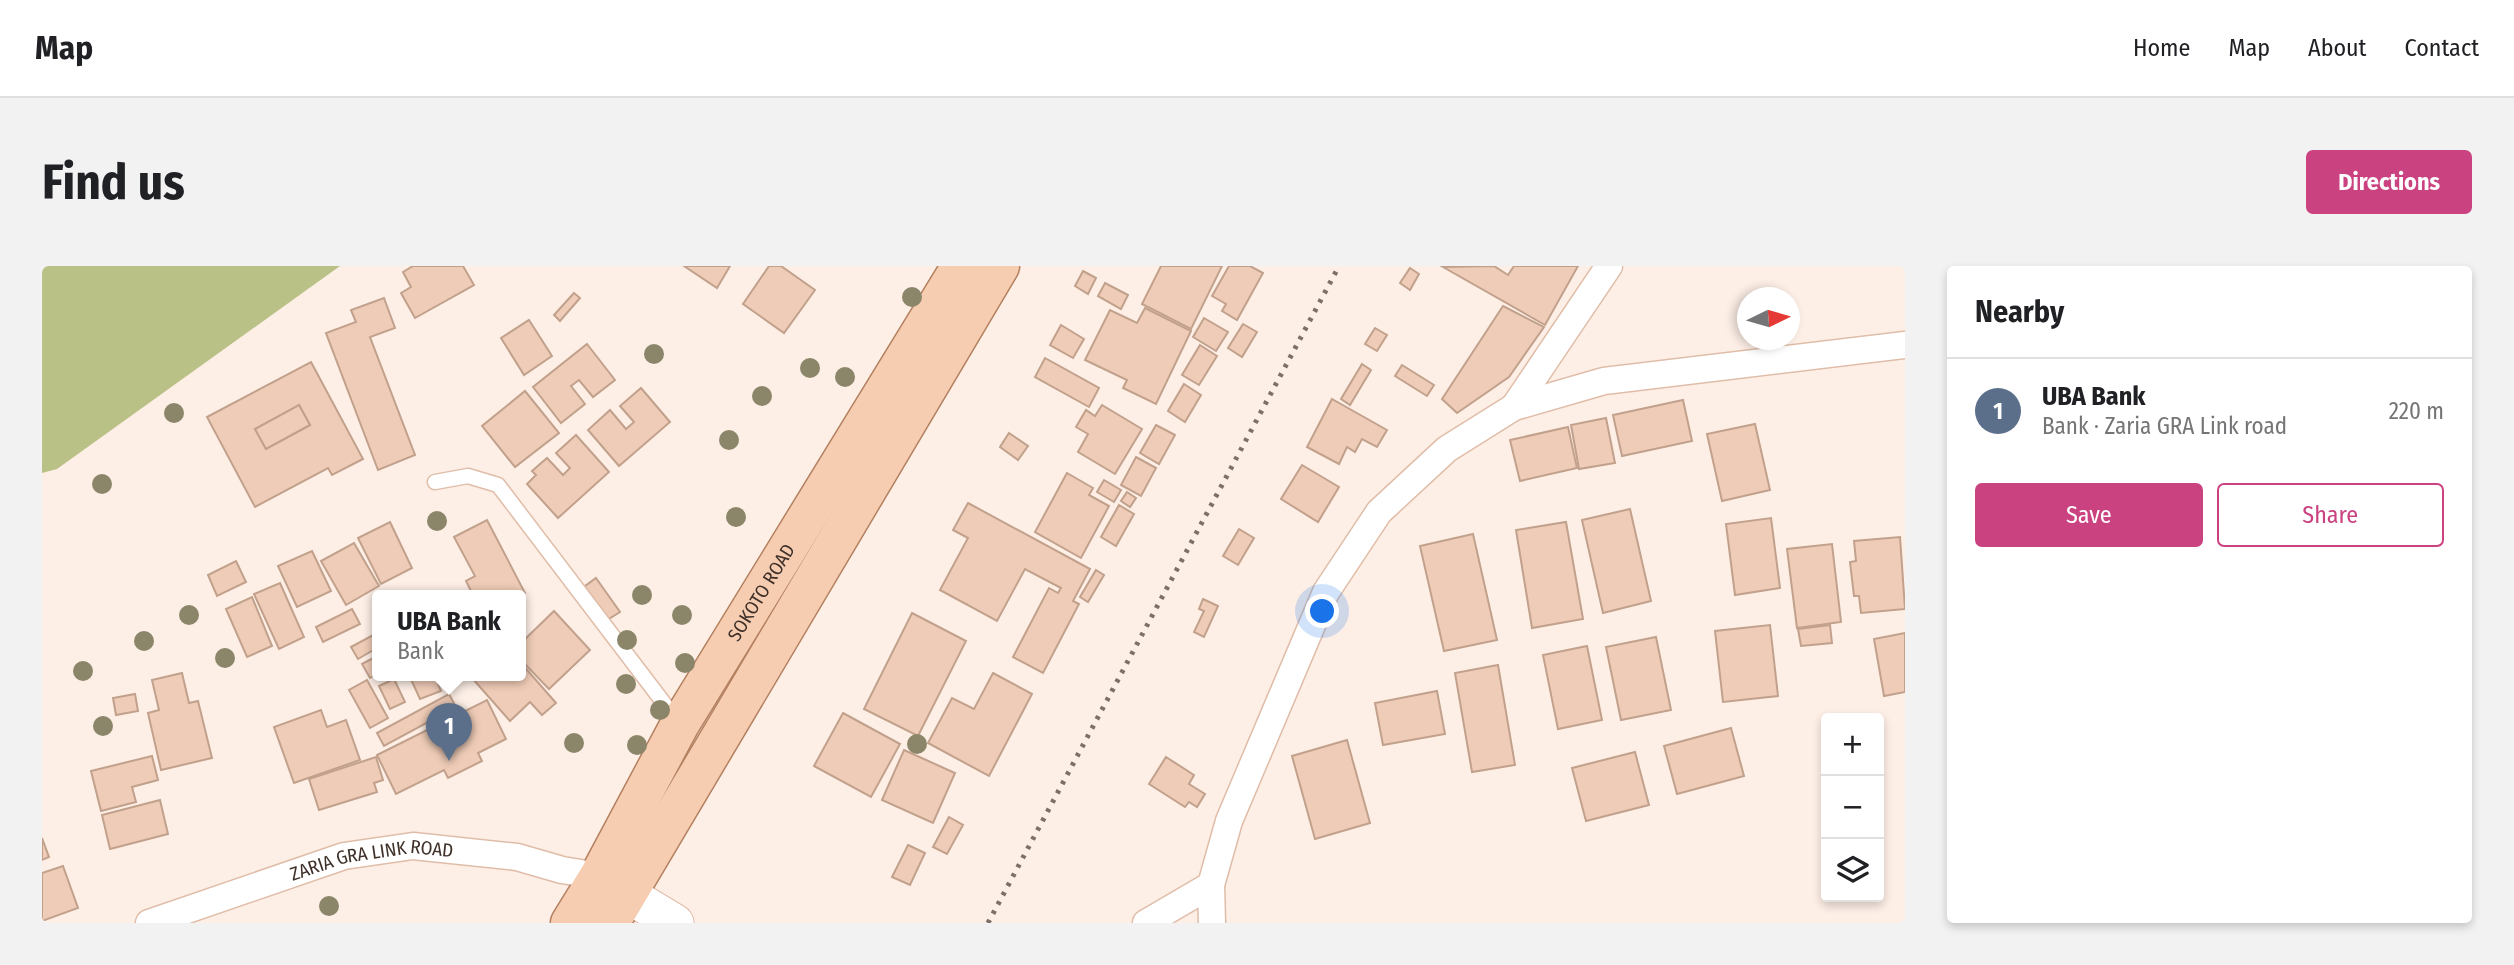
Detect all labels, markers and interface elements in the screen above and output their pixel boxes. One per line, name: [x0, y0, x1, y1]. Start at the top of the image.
text: Map: [35, 28, 93, 68]
text: Home: [2133, 34, 2190, 62]
text: Map: [2228, 34, 2270, 62]
text: About: [2308, 34, 2366, 62]
text: Contact: [2404, 34, 2479, 62]
button: Directions: [2306, 150, 2472, 214]
text: Find us: [42, 153, 185, 212]
north arrow: [1737, 287, 1800, 350]
text: Nearby: [1975, 294, 2064, 330]
text: UBA Bank: [2042, 381, 2146, 412]
text: 1: [1993, 397, 2003, 425]
text: 220 m: [2389, 397, 2444, 425]
text: Bank · Zaria GRA Link road: [2042, 412, 2287, 440]
button: Save: [1975, 483, 2203, 547]
button: Share: [2217, 483, 2444, 547]
street label: SOKOTO ROAD: [723, 540, 800, 645]
popup: [372, 590, 526, 681]
your location: [1305, 594, 1339, 628]
text: UBA Bank: [397, 606, 501, 637]
text: Bank: [397, 637, 444, 665]
pin: 1: [426, 703, 472, 761]
map controls: [1821, 713, 1884, 902]
button: +: [1821, 713, 1884, 776]
button: −: [1821, 776, 1884, 839]
street label: ZARIA GRA LINK ROAD: [287, 835, 455, 886]
button: layers: [1821, 839, 1884, 902]

